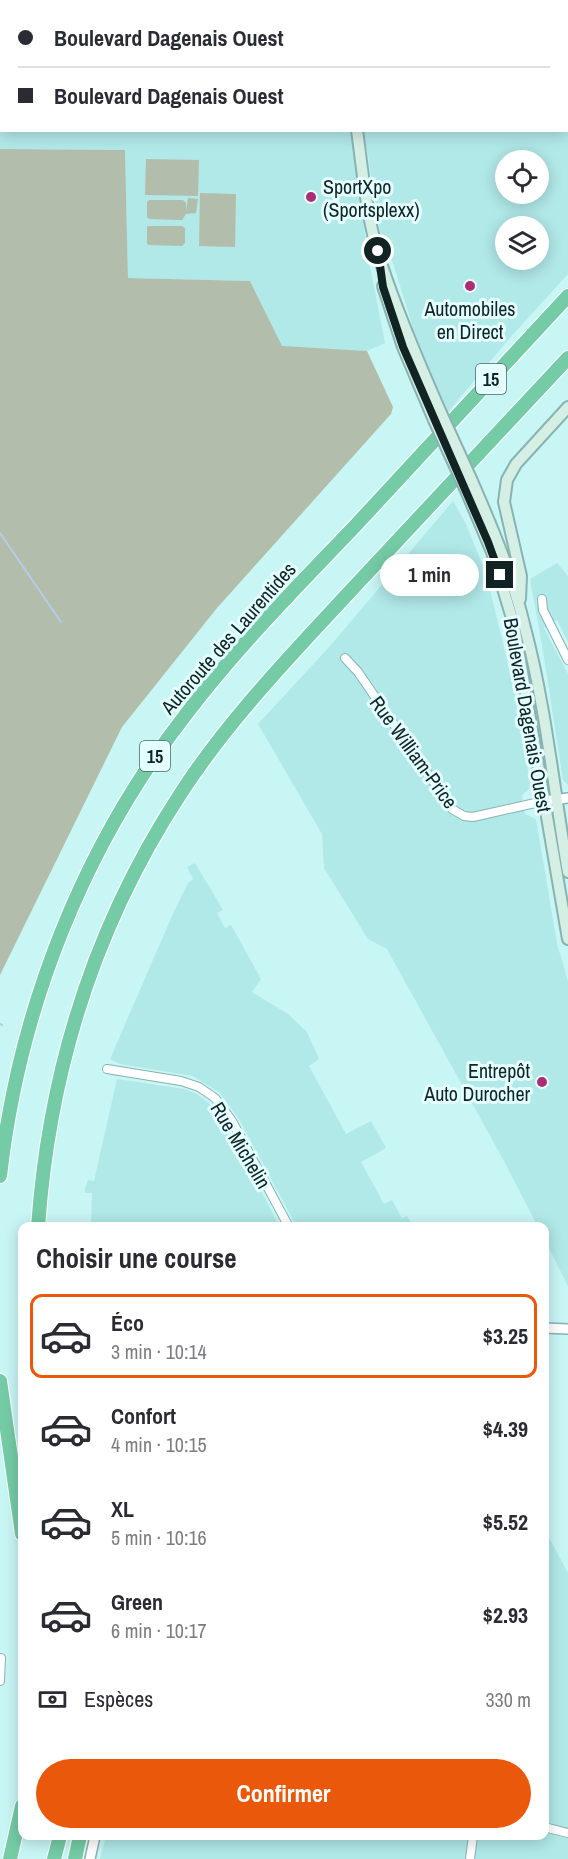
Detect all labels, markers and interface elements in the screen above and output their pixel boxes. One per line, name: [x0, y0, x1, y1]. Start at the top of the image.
text: Boulevard Dagenais Ouest: [54, 23, 284, 53]
text: Boulevard Dagenais Ouest: [54, 81, 284, 111]
map controls: [495, 150, 549, 270]
button: locate: [495, 150, 549, 204]
place label: SportXpo (Sportsplexx): [323, 173, 420, 223]
marker: SportXpo (Sportsplexx): [304, 190, 318, 204]
button: layers: [495, 216, 549, 270]
route start: [364, 237, 391, 264]
marker: Automobiles en Direct: [463, 279, 477, 293]
place label: Automobiles en Direct: [423, 295, 516, 345]
road number: 15: [476, 364, 506, 394]
callout: 1 min: [380, 554, 479, 596]
street label: Autoroute des Laurentides: [154, 556, 302, 721]
text: 1 min: [408, 561, 451, 588]
route end: [486, 561, 513, 588]
street label: Boulevard Dagenais Ouest: [498, 616, 558, 815]
street label: Rue William-Price: [364, 690, 464, 814]
road number: 15: [140, 741, 170, 771]
place label: Entrepôt Auto Durocher: [423, 1057, 531, 1107]
marker: Entrepôt Auto Durocher: [535, 1075, 549, 1089]
street label: Rue Michelin: [205, 1097, 277, 1193]
text: Choisir une course: [36, 1240, 237, 1276]
text: Éco: [111, 1308, 144, 1338]
icon: car: [39, 1309, 93, 1363]
text: $3.25: [483, 1321, 528, 1351]
text: 3 min · 10:14: [111, 1338, 207, 1365]
text: Confort: [111, 1401, 176, 1431]
icon: car: [39, 1402, 93, 1456]
text: $4.39: [483, 1414, 528, 1444]
text: 4 min · 10:15: [111, 1431, 207, 1458]
text: XL: [111, 1494, 134, 1524]
icon: car: [39, 1495, 93, 1549]
text: $5.52: [483, 1507, 528, 1537]
text: 5 min · 10:16: [111, 1524, 207, 1551]
text: Green: [111, 1587, 163, 1617]
icon: car: [39, 1588, 93, 1642]
text: $2.93: [483, 1600, 528, 1630]
text: 6 min · 10:17: [111, 1617, 207, 1644]
icon: cash: [36, 1683, 69, 1716]
text: Espèces: [84, 1684, 153, 1714]
text: 330 m: [485, 1686, 531, 1713]
button: Confirmer: [36, 1759, 531, 1828]

